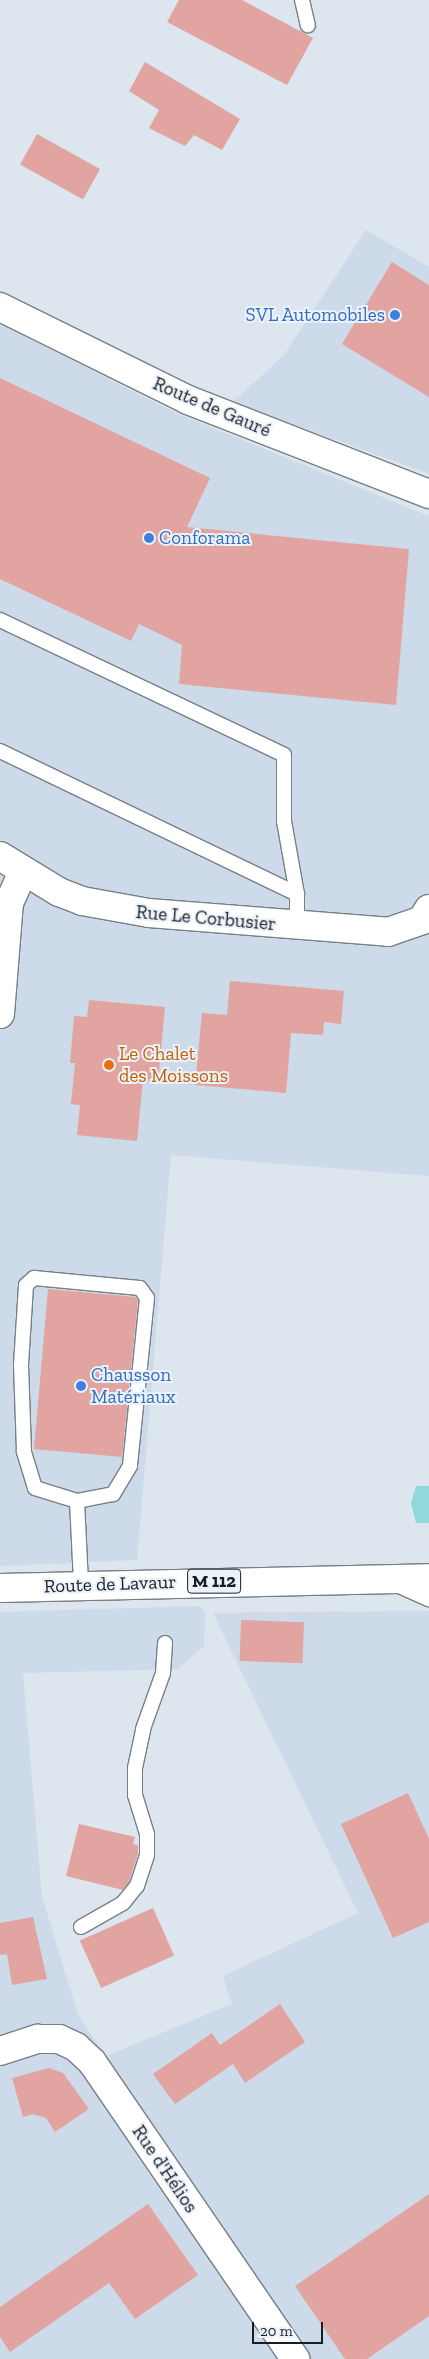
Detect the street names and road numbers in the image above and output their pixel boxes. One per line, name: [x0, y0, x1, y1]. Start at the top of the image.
street label: Route de Gauré: [150, 372, 274, 442]
street label: Rue Le Corbusier: [135, 901, 277, 935]
road number: M 112: [186, 1565, 242, 1596]
street label: Route de Lavaur: [43, 1570, 177, 1598]
street label: Rue d'Hélios: [127, 2121, 203, 2217]

